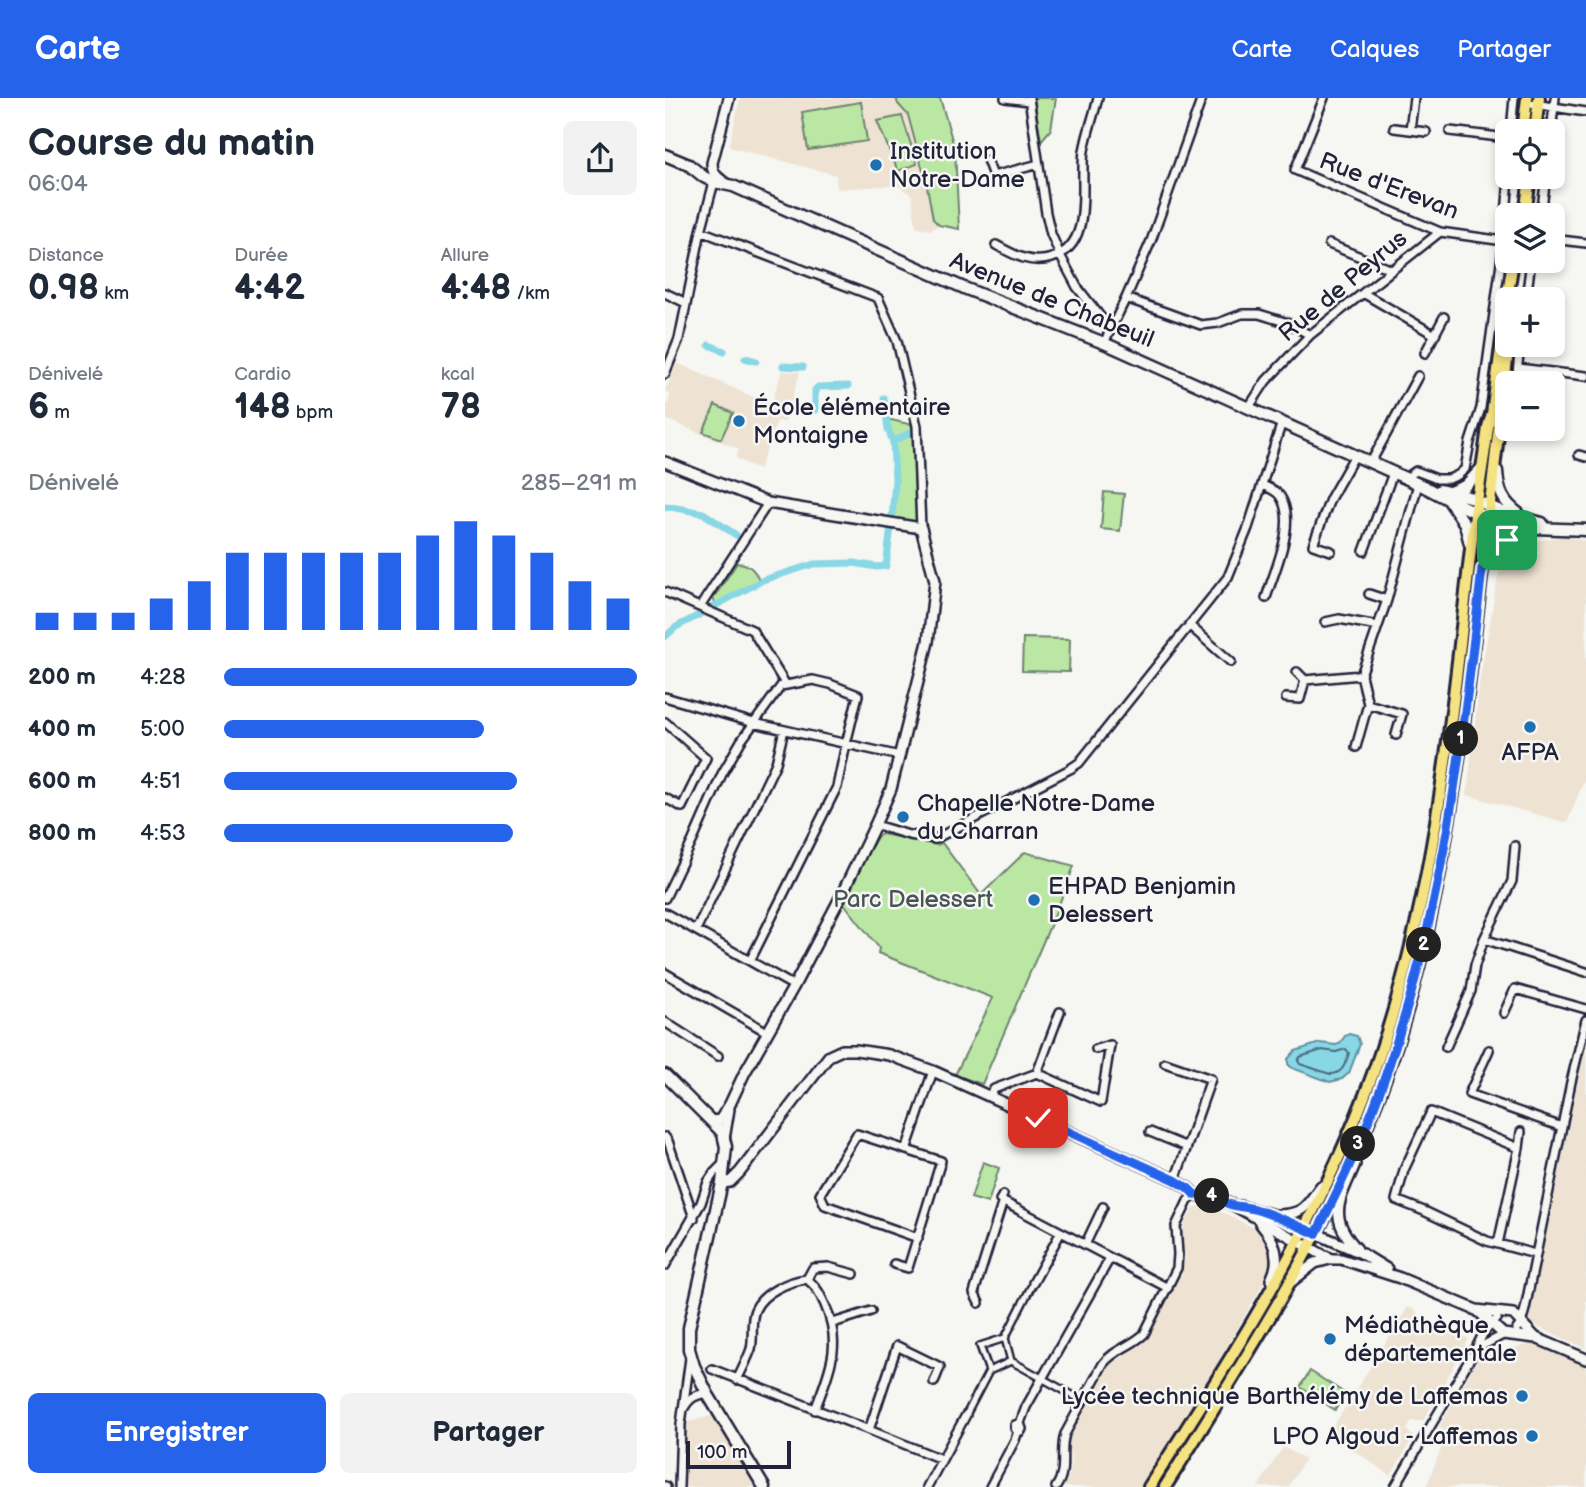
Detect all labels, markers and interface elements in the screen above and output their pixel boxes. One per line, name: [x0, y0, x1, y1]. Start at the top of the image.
text: Carte: [35, 29, 121, 69]
text: Carte: [1232, 35, 1292, 64]
text: Calques: [1330, 35, 1419, 64]
text: Partager: [1457, 35, 1551, 64]
map controls: [1495, 119, 1565, 441]
button: locate: [1495, 119, 1565, 189]
text: Course du matin: [28, 121, 315, 166]
button: share: [563, 121, 637, 195]
place label: Institution Notre-Dame: [890, 137, 1025, 194]
street label: Rue d'Erevan: [1315, 146, 1463, 226]
marker: Institution Notre-Dame: [868, 157, 884, 173]
text: 06:04: [28, 170, 88, 198]
button: layers: [1495, 203, 1565, 273]
street label: Rue de Peyrus: [1273, 224, 1413, 348]
text: Distance: [28, 244, 104, 267]
text: Durée: [234, 244, 288, 267]
text: Allure: [441, 244, 489, 267]
street label: Avenue de Chabeuil: [946, 246, 1158, 354]
text: 0.98: [28, 267, 99, 310]
text: 4:42: [234, 267, 305, 310]
text: 4:48: [441, 267, 511, 310]
text: km: [99, 282, 129, 305]
text: /km: [511, 282, 550, 305]
button: +: [1495, 287, 1565, 357]
text: Dénivelé: [28, 363, 103, 386]
text: Cardio: [234, 363, 291, 386]
text: kcal: [441, 363, 475, 386]
button: −: [1495, 371, 1565, 441]
text: 6: [28, 386, 49, 429]
text: 148: [234, 386, 291, 429]
text: 78: [441, 386, 481, 429]
place label: École élémentaire Montaigne: [753, 392, 951, 450]
text: m: [49, 401, 70, 424]
text: bpm: [291, 401, 333, 424]
marker: École élémentaire Montaigne: [731, 413, 747, 429]
text: Dénivelé: [28, 469, 119, 497]
text: 285–291 m: [521, 469, 637, 497]
pin: [1477, 510, 1537, 570]
icon: arrive: [1488, 521, 1526, 559]
text: 200 m: [28, 663, 96, 691]
text: 4:28: [140, 663, 186, 691]
text: 400 m: [28, 715, 96, 743]
text: 5:00: [140, 715, 185, 743]
marker: AFPA: [1522, 719, 1538, 735]
pin: 1: [1443, 722, 1479, 756]
text: 1: [1457, 727, 1465, 750]
place label: AFPA: [1501, 738, 1559, 767]
text: 600 m: [28, 767, 96, 795]
text: 4:51: [140, 767, 181, 795]
place label: Chapelle Notre-Dame du Charran: [917, 789, 1155, 846]
marker: Chapelle Notre-Dame du Charran: [895, 809, 911, 825]
text: 800 m: [28, 819, 96, 847]
text: 4:53: [140, 819, 186, 847]
place label: EHPAD Benjamin Delessert: [1048, 872, 1236, 929]
park label: Parc Delessert: [833, 885, 994, 914]
marker: EHPAD Benjamin Delessert: [1026, 892, 1042, 908]
pin: 2: [1407, 928, 1441, 962]
text: 2: [1418, 933, 1429, 956]
pin: [1008, 1088, 1068, 1148]
icon: check: [1019, 1099, 1057, 1137]
pin: 3: [1341, 1126, 1375, 1162]
text: 3: [1352, 1132, 1363, 1155]
pin: 4: [1195, 1178, 1229, 1214]
text: 4: [1206, 1184, 1217, 1207]
place label: Médiathèque départementale: [1344, 1311, 1517, 1368]
marker: Médiathèque départementale: [1322, 1331, 1338, 1347]
place label: Lycée technique Barthélémy de Laffemas: [1061, 1382, 1508, 1411]
marker: Lycée technique Barthélémy de Laffemas: [1514, 1388, 1530, 1404]
button: Enregistrer: [28, 1393, 326, 1473]
button: Partager: [340, 1393, 637, 1473]
place label: LPO Algoud - Laffemas: [1272, 1422, 1518, 1451]
marker: LPO Algoud - Laffemas: [1524, 1428, 1540, 1444]
scale bar: [686, 1438, 791, 1470]
text: 100 m: [697, 1441, 748, 1464]

